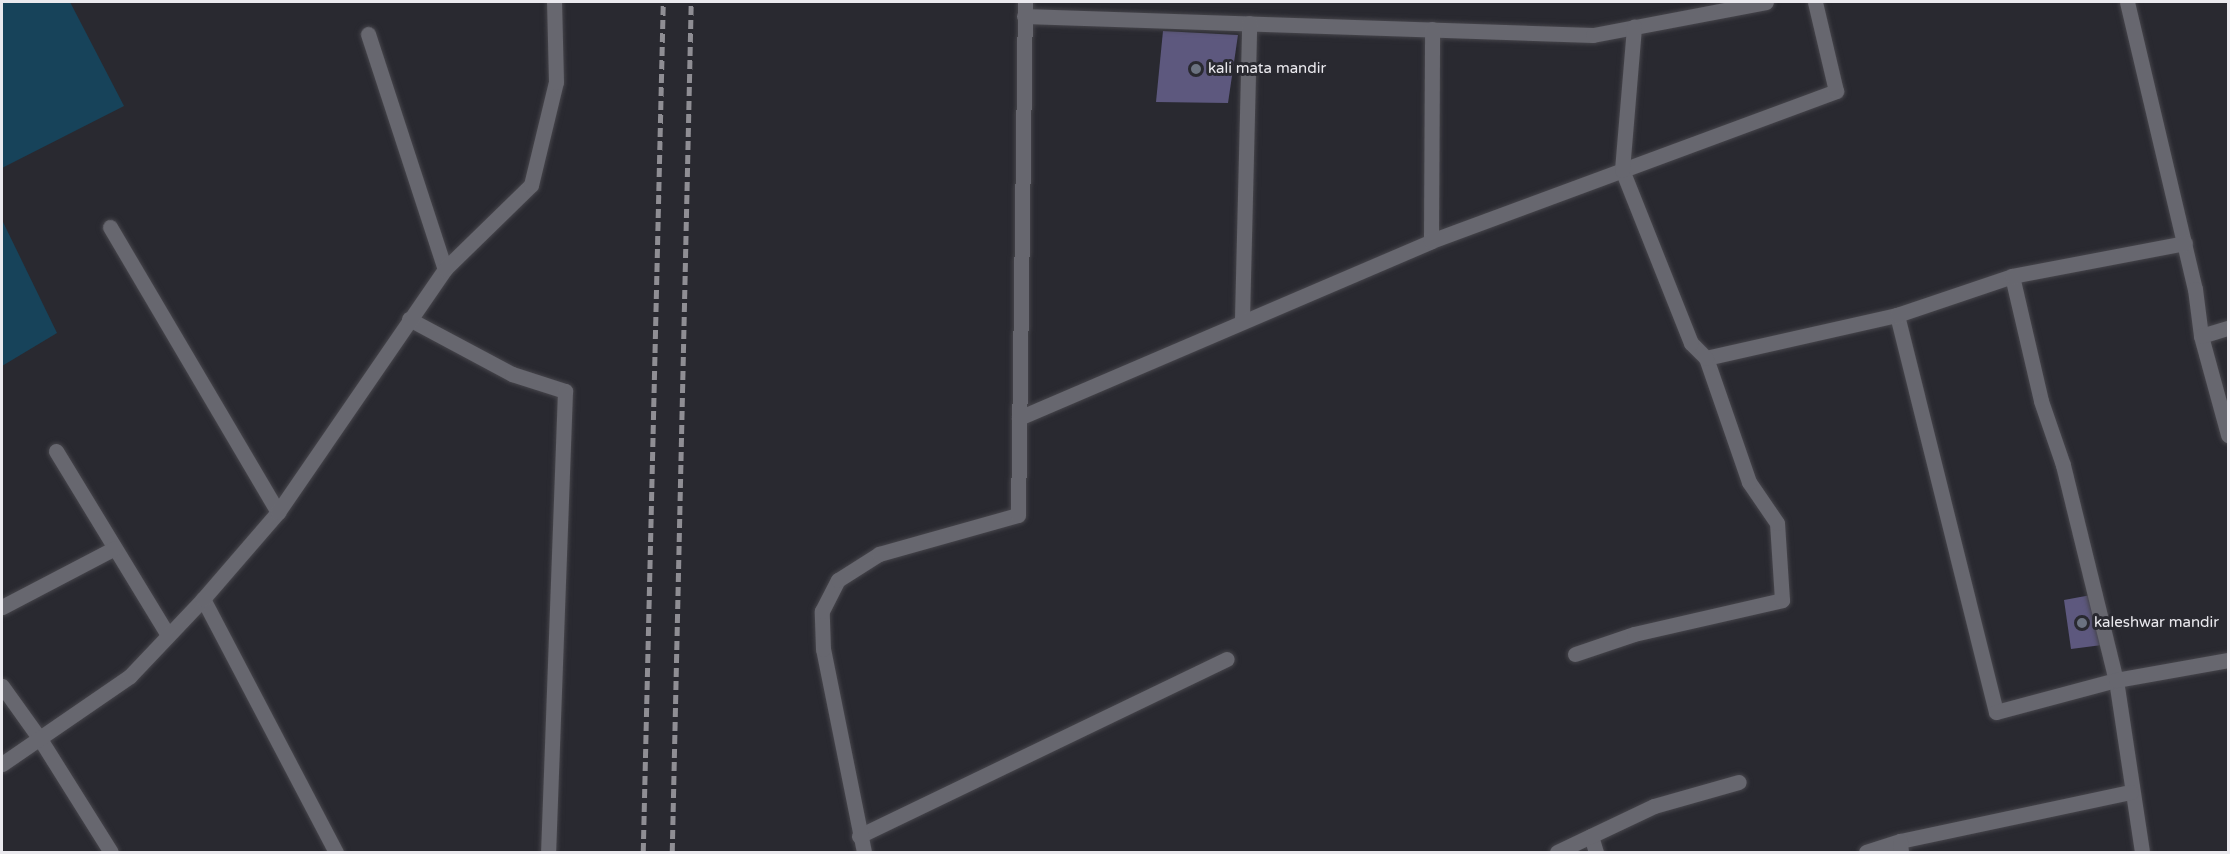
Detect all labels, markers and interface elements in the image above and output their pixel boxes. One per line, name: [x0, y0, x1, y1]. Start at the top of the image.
place label: kali mata mandir: [1208, 60, 1326, 78]
marker: kali mata mandir: [1189, 62, 1203, 76]
place label: kaleshwar mandir: [2094, 614, 2219, 632]
marker: kaleshwar mandir: [2075, 616, 2089, 630]

